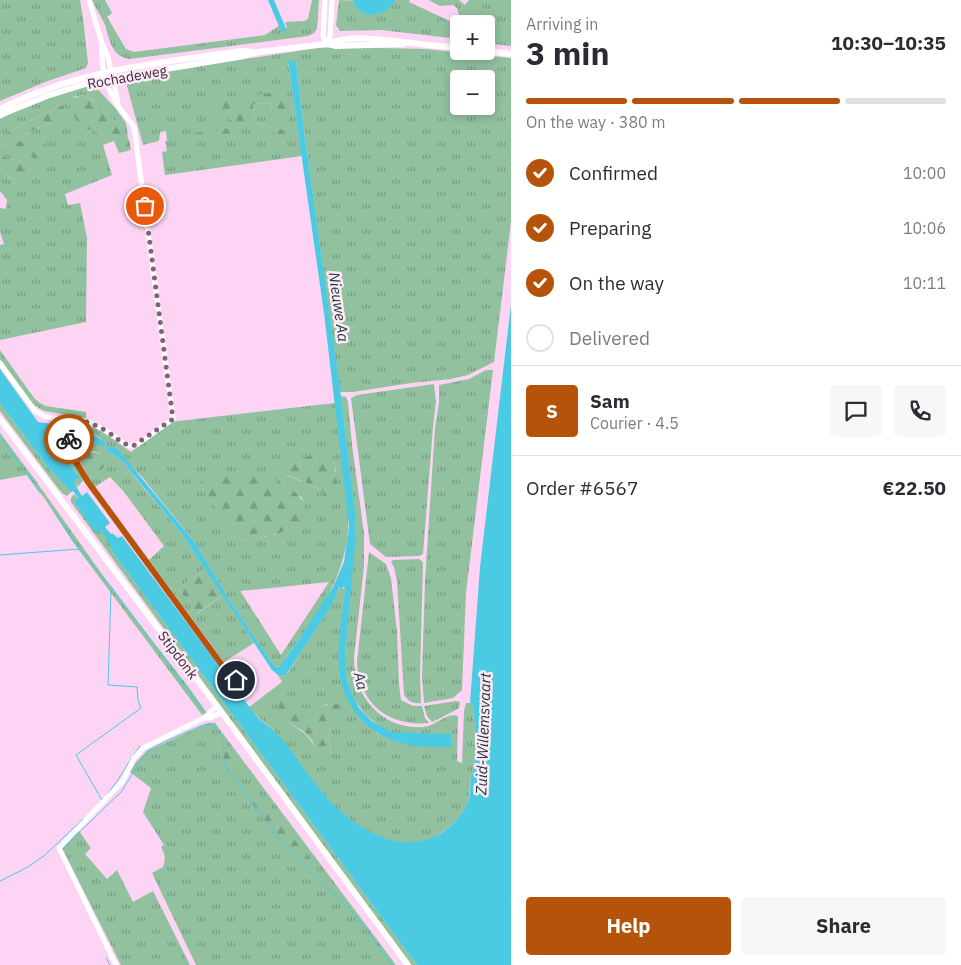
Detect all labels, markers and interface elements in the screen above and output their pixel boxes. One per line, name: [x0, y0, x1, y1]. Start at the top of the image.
text: Arriving in: [526, 14, 598, 34]
map controls: [450, 15, 495, 115]
button: +: [450, 15, 495, 60]
text: 10:30–10:35: [831, 31, 946, 55]
text: 3 min: [526, 32, 610, 74]
street label: Rochadeweg: [86, 61, 169, 93]
button: −: [450, 70, 495, 115]
text: On the way · 380 m: [526, 112, 665, 132]
icon: check: [526, 159, 554, 187]
text: Confirmed: [569, 161, 658, 185]
text: 10:00: [903, 163, 946, 183]
pin: [124, 185, 166, 227]
icon: bag: [131, 192, 159, 220]
icon: check: [526, 214, 554, 242]
text: Preparing: [569, 216, 651, 240]
text: 10:06: [903, 218, 946, 238]
icon: check: [526, 269, 554, 297]
water label: Nieuwe Aa: [325, 271, 353, 343]
text: On the way: [569, 271, 664, 295]
text: 10:11: [903, 273, 946, 293]
text: Delivered: [569, 326, 650, 350]
button: chat: [830, 385, 882, 437]
button: phone: [894, 385, 946, 437]
text: Sam: [590, 389, 630, 413]
text: S: [546, 399, 558, 423]
text: Courier · 4.5: [590, 413, 679, 433]
courier: [44, 414, 94, 464]
icon: bike: [55, 425, 83, 453]
text: Order #6567: [526, 476, 638, 500]
text: €22.50: [883, 476, 946, 500]
street label: Stipdonk: [154, 627, 202, 683]
pin: [215, 659, 257, 701]
icon: home: [222, 666, 250, 694]
water label: Aa: [349, 669, 373, 692]
water label: Zuid-Willemsvaart: [471, 672, 495, 796]
button: Help: [526, 897, 731, 955]
button: Share: [741, 897, 946, 955]

